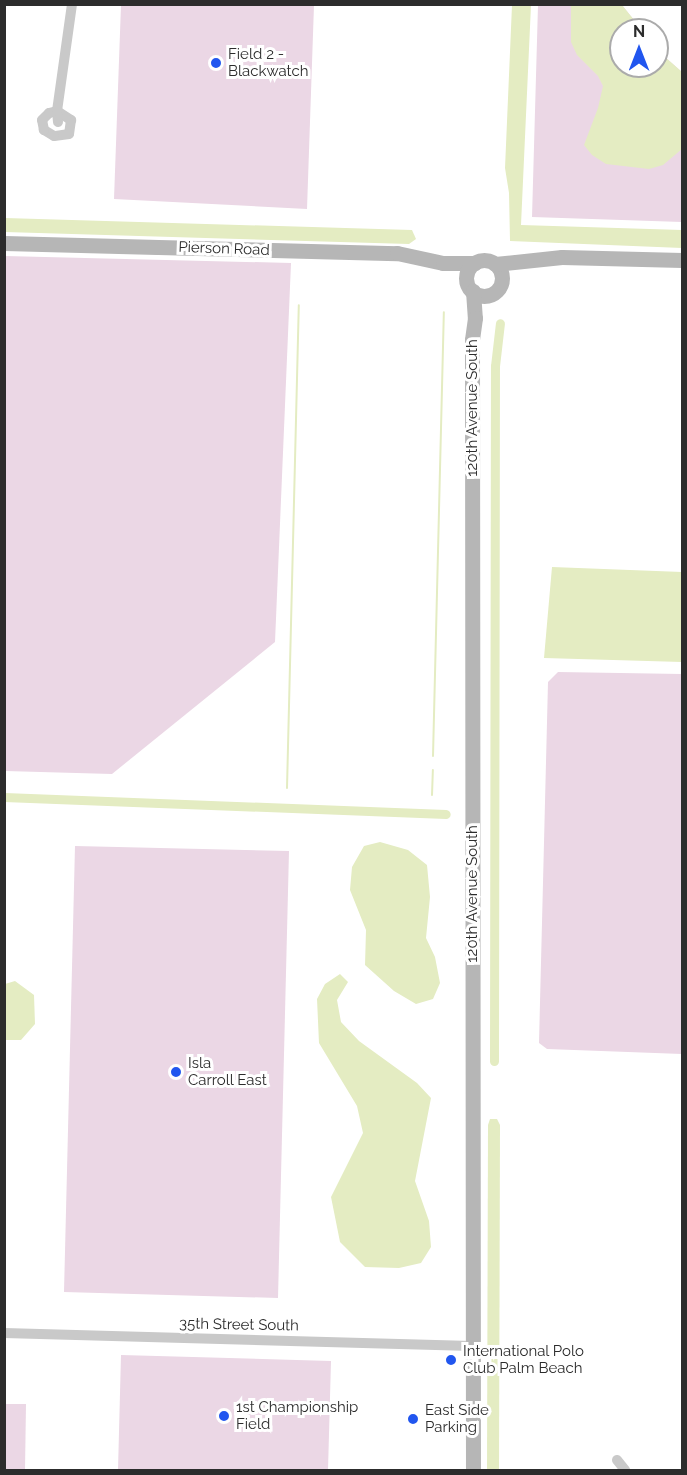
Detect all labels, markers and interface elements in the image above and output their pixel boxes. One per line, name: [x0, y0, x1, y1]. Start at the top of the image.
north arrow: [609, 18, 669, 78]
text: N: [633, 22, 645, 41]
place label: Field 2 - Blackwatch: [228, 45, 308, 80]
marker: Field 2 - Blackwatch: [209, 56, 223, 70]
street label: Pierson Road: [178, 238, 270, 260]
street label: 120th Avenue South: [464, 339, 482, 477]
street label: 120th Avenue South: [464, 825, 482, 963]
place label: Isla Carroll East: [188, 1054, 267, 1089]
marker: Isla Carroll East: [169, 1065, 183, 1079]
street label: 35th Street South: [179, 1315, 299, 1335]
place label: International Polo Club Palm Beach: [463, 1342, 584, 1377]
marker: International Polo Club Palm Beach: [444, 1353, 458, 1367]
place label: 1st Championship Field: [236, 1398, 358, 1433]
place label: East Side Parking: [425, 1401, 489, 1436]
marker: 1st Championship Field: [217, 1409, 231, 1423]
marker: East Side Parking: [406, 1412, 420, 1426]

